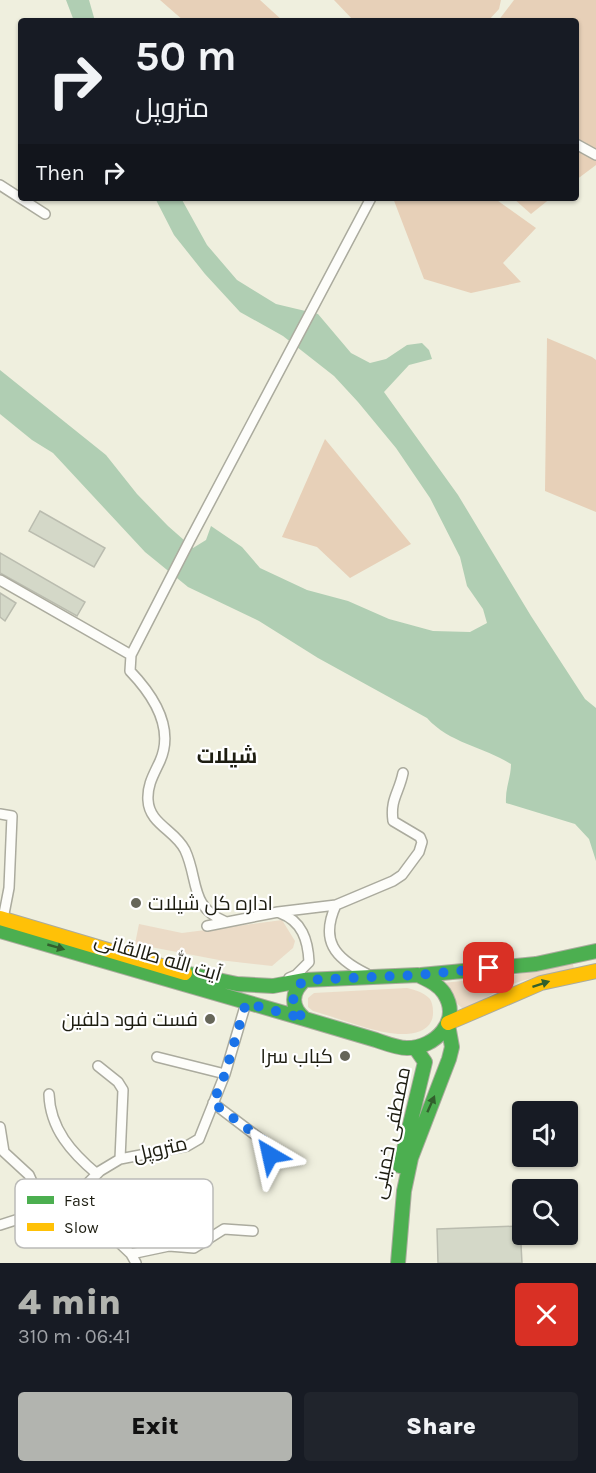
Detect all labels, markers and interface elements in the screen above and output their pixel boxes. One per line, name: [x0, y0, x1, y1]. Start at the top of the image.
text: 50 m: [135, 31, 237, 81]
icon: right: [36, 42, 114, 120]
text: متروپل: [135, 92, 209, 124]
icon: right: [97, 156, 130, 189]
text: Then: [36, 160, 85, 186]
district label: شیلات: [197, 744, 257, 768]
place label: اداره کل شیلات: [148, 892, 273, 916]
marker: اداره کل شیلات: [129, 896, 143, 910]
street label: آیت الله طالقانی: [92, 926, 225, 987]
pin: [463, 942, 514, 993]
one-way arrow: [47, 943, 65, 952]
icon: arrive: [472, 951, 505, 984]
one-way arrow: [532, 979, 550, 988]
place label: فست فود دلفین: [62, 1008, 198, 1032]
marker: فست فود دلفین: [203, 1012, 217, 1026]
place label: کباب سرا: [261, 1045, 333, 1068]
marker: کباب سرا: [338, 1049, 352, 1063]
street label: مصطفی خمینی: [367, 1065, 416, 1201]
one-way arrow: [427, 1096, 436, 1113]
map controls: [512, 1101, 578, 1245]
button: sound: [512, 1101, 578, 1167]
position arrow: [238, 1123, 302, 1187]
street label: متروپل: [131, 1132, 190, 1167]
legend: [15, 1179, 213, 1248]
button: search: [512, 1179, 578, 1245]
text: Fast: [64, 1191, 95, 1210]
text: Slow: [64, 1218, 99, 1237]
text: 4 min: [18, 1281, 121, 1323]
button: close: [515, 1283, 578, 1346]
text: 310 m · 06:41: [18, 1325, 131, 1348]
button: Exit: [18, 1392, 292, 1461]
button: Share: [304, 1392, 578, 1461]

